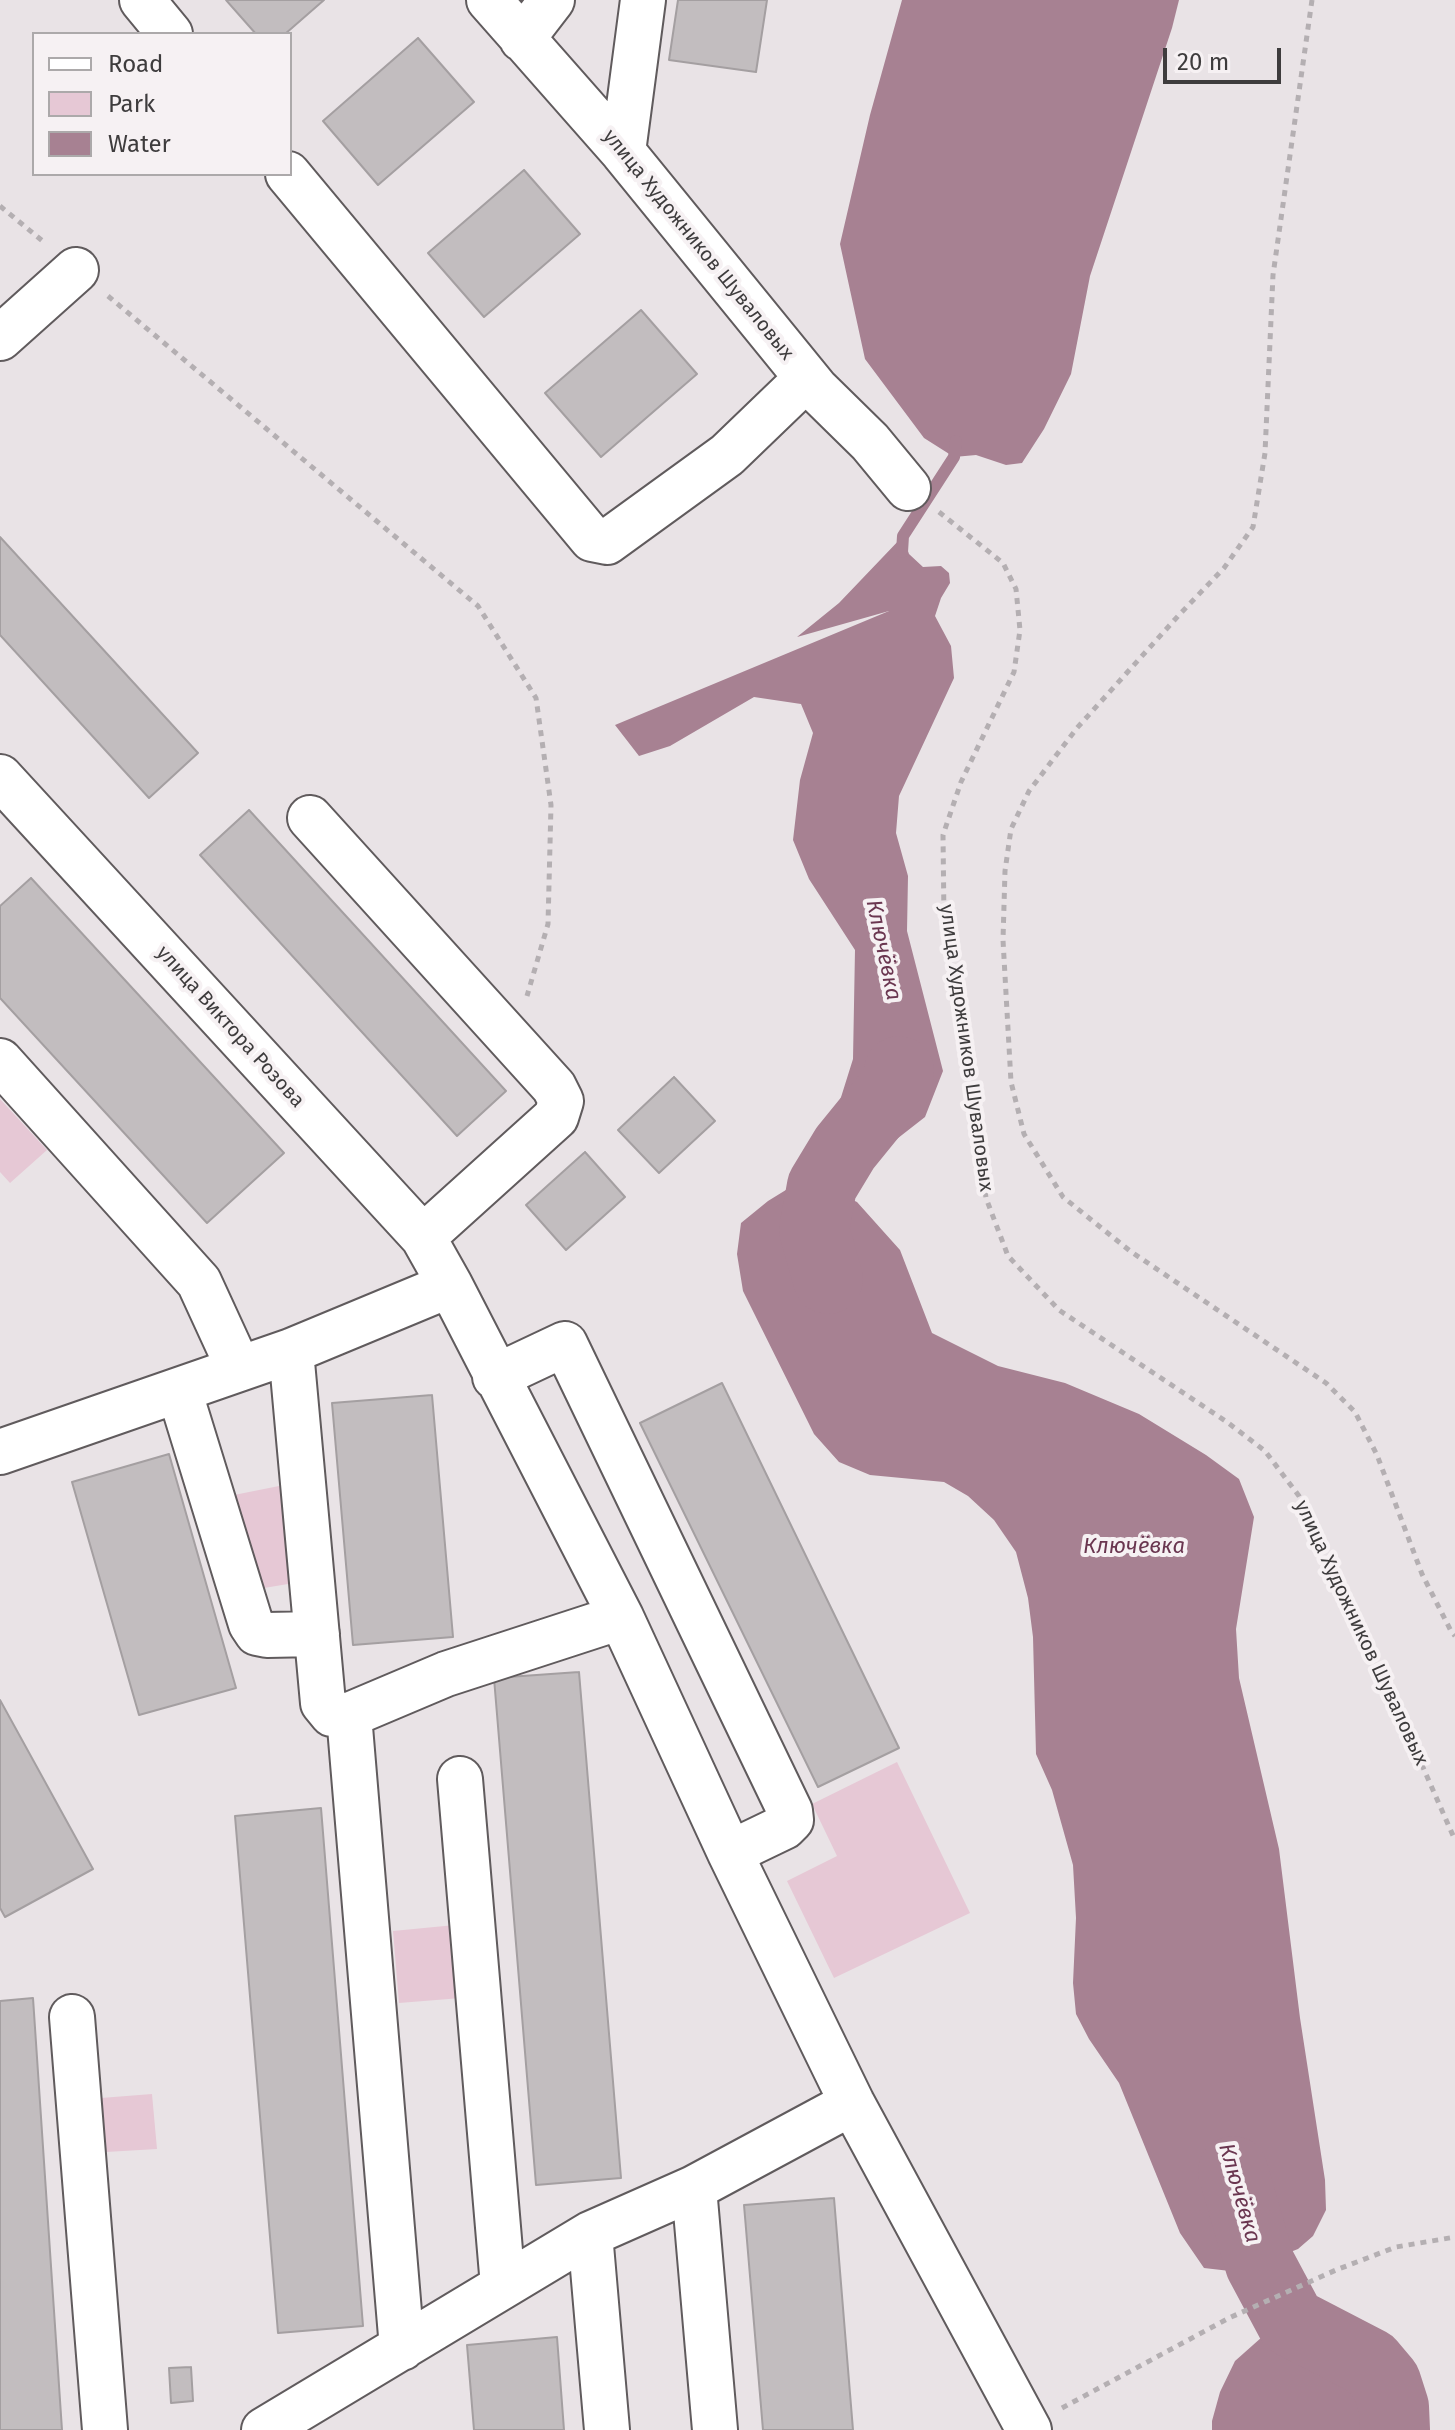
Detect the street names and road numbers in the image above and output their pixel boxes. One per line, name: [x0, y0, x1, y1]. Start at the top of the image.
street label: улица Художников Шуваловых: [598, 125, 798, 365]
street label: улица Художников Шуваловых: [934, 903, 998, 1193]
street label: улица Виктора Розова: [151, 941, 309, 1113]
street label: улица Художников Шуваловых: [1289, 1497, 1433, 1769]

